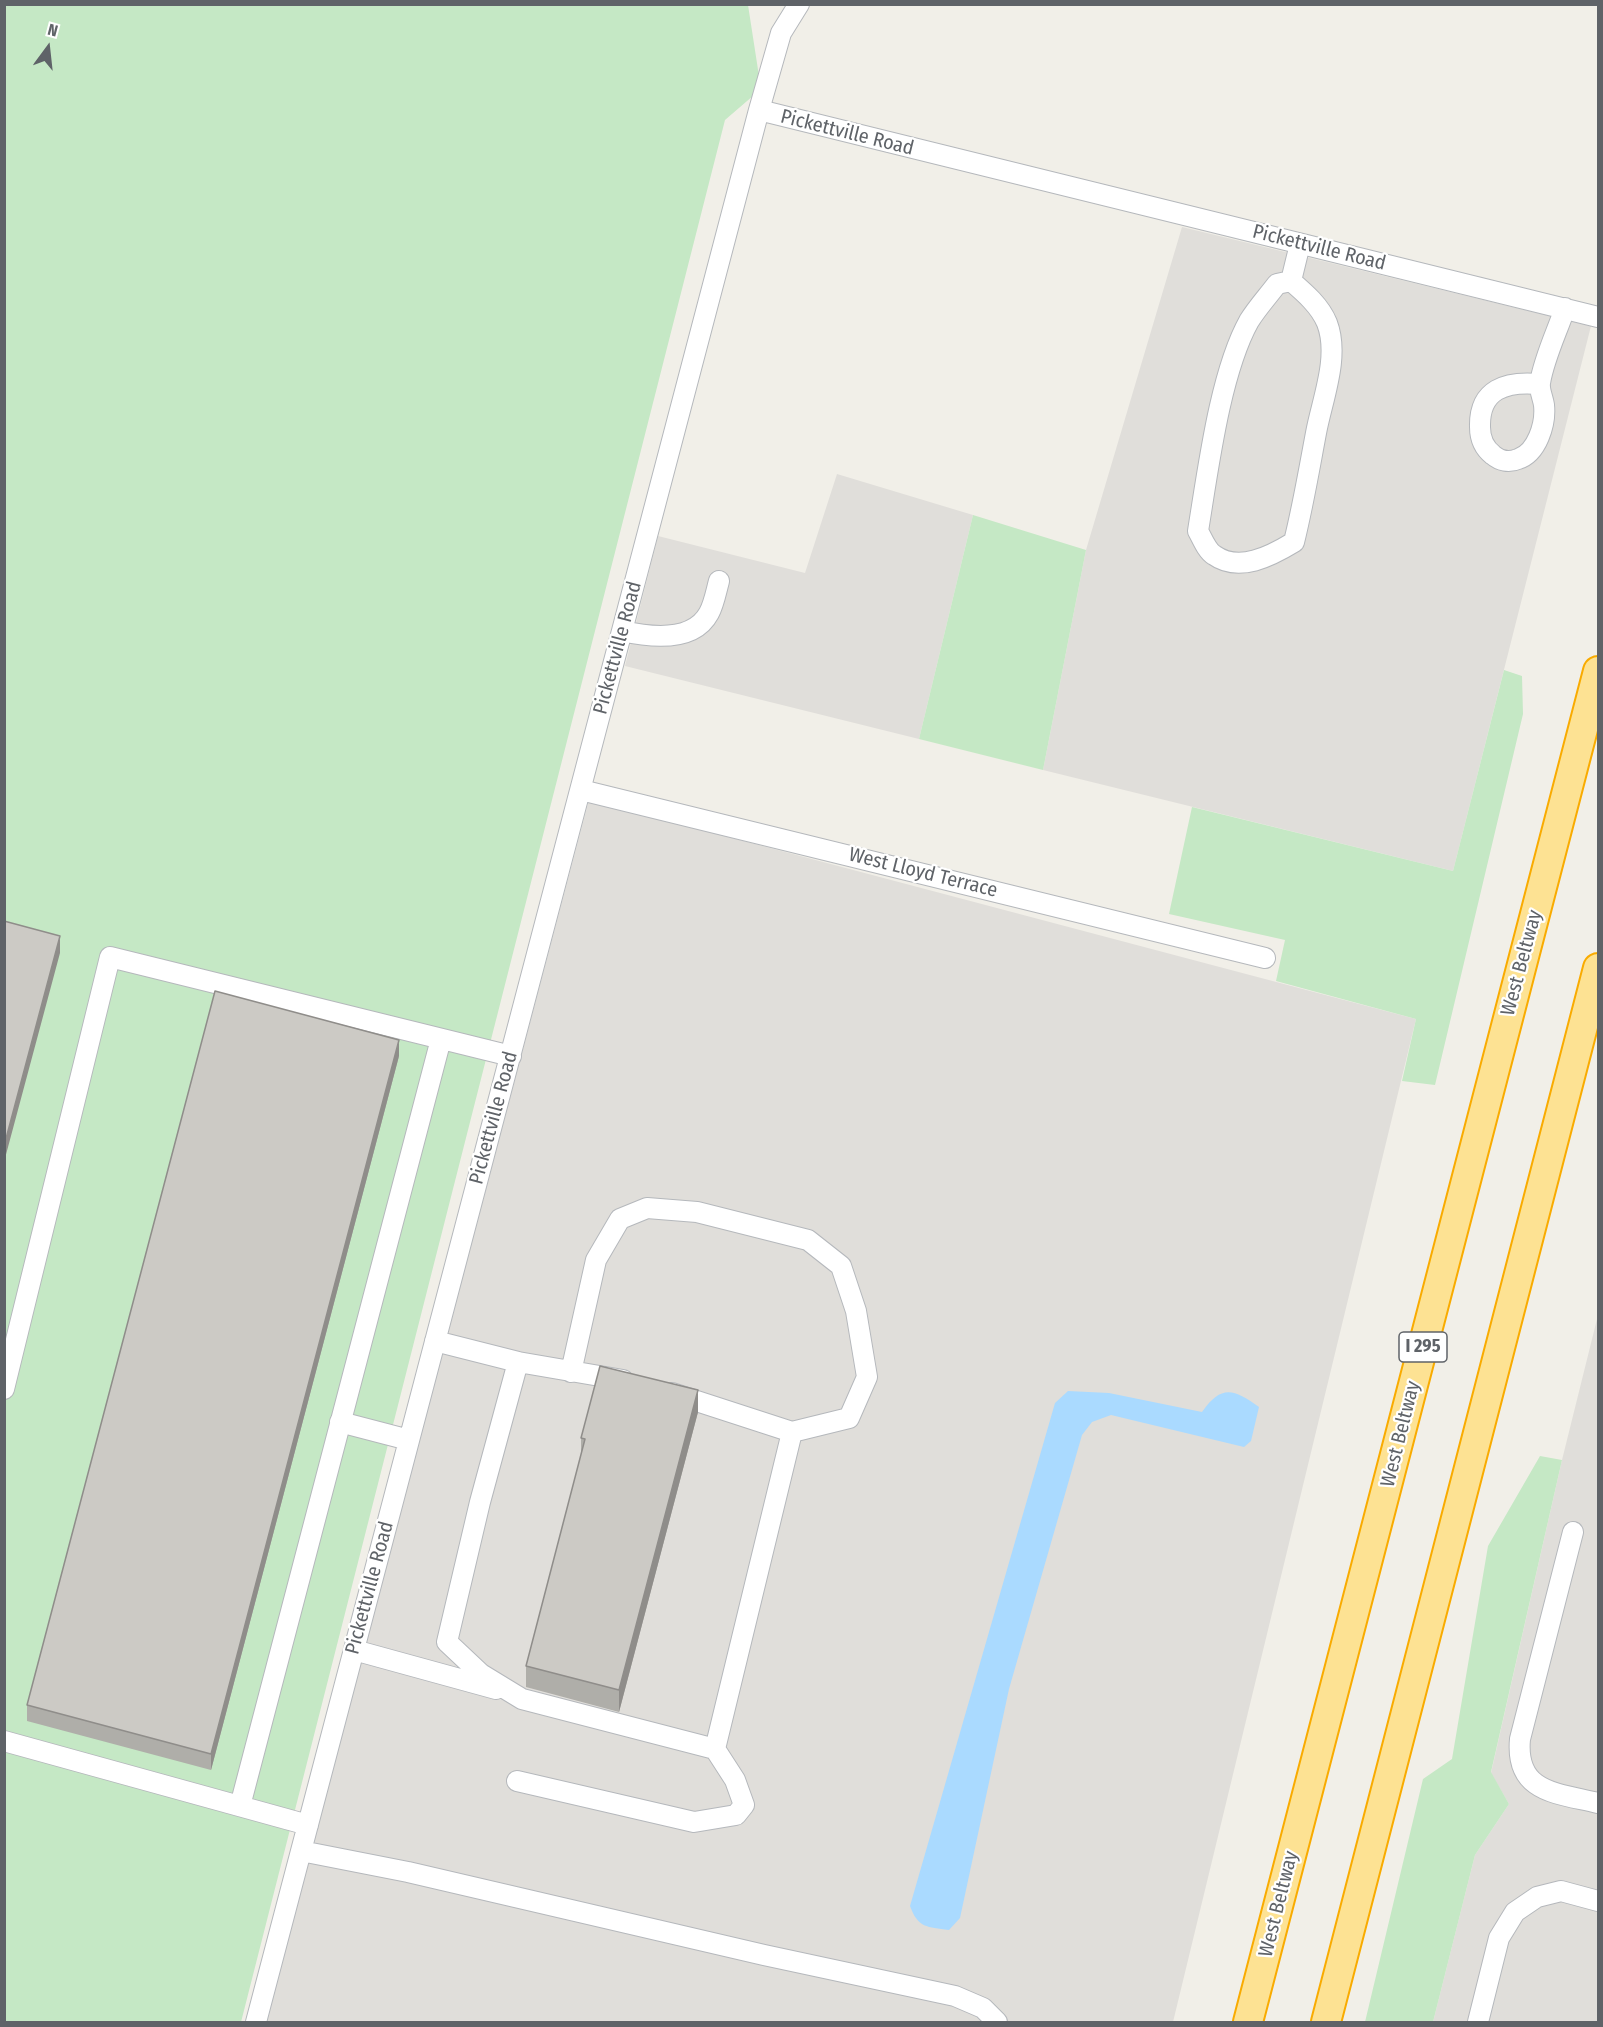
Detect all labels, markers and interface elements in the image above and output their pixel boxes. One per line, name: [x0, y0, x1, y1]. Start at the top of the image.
north arrow: [18, 18, 78, 78]
text: N: [46, 20, 60, 41]
street label: Pickettville Road: [778, 105, 916, 161]
street label: Pickettville Road: [1250, 220, 1388, 276]
street label: Pickettville Road: [589, 579, 647, 717]
street label: West Lloyd Terrace: [846, 843, 1000, 903]
street label: West Beltway: [1496, 908, 1548, 1018]
street label: Pickettville Road: [465, 1049, 523, 1187]
road number: I 295: [1399, 1332, 1447, 1362]
street label: West Beltway: [1376, 1379, 1426, 1489]
street label: Pickettville Road: [341, 1519, 399, 1657]
street label: West Beltway: [1254, 1849, 1304, 1959]

